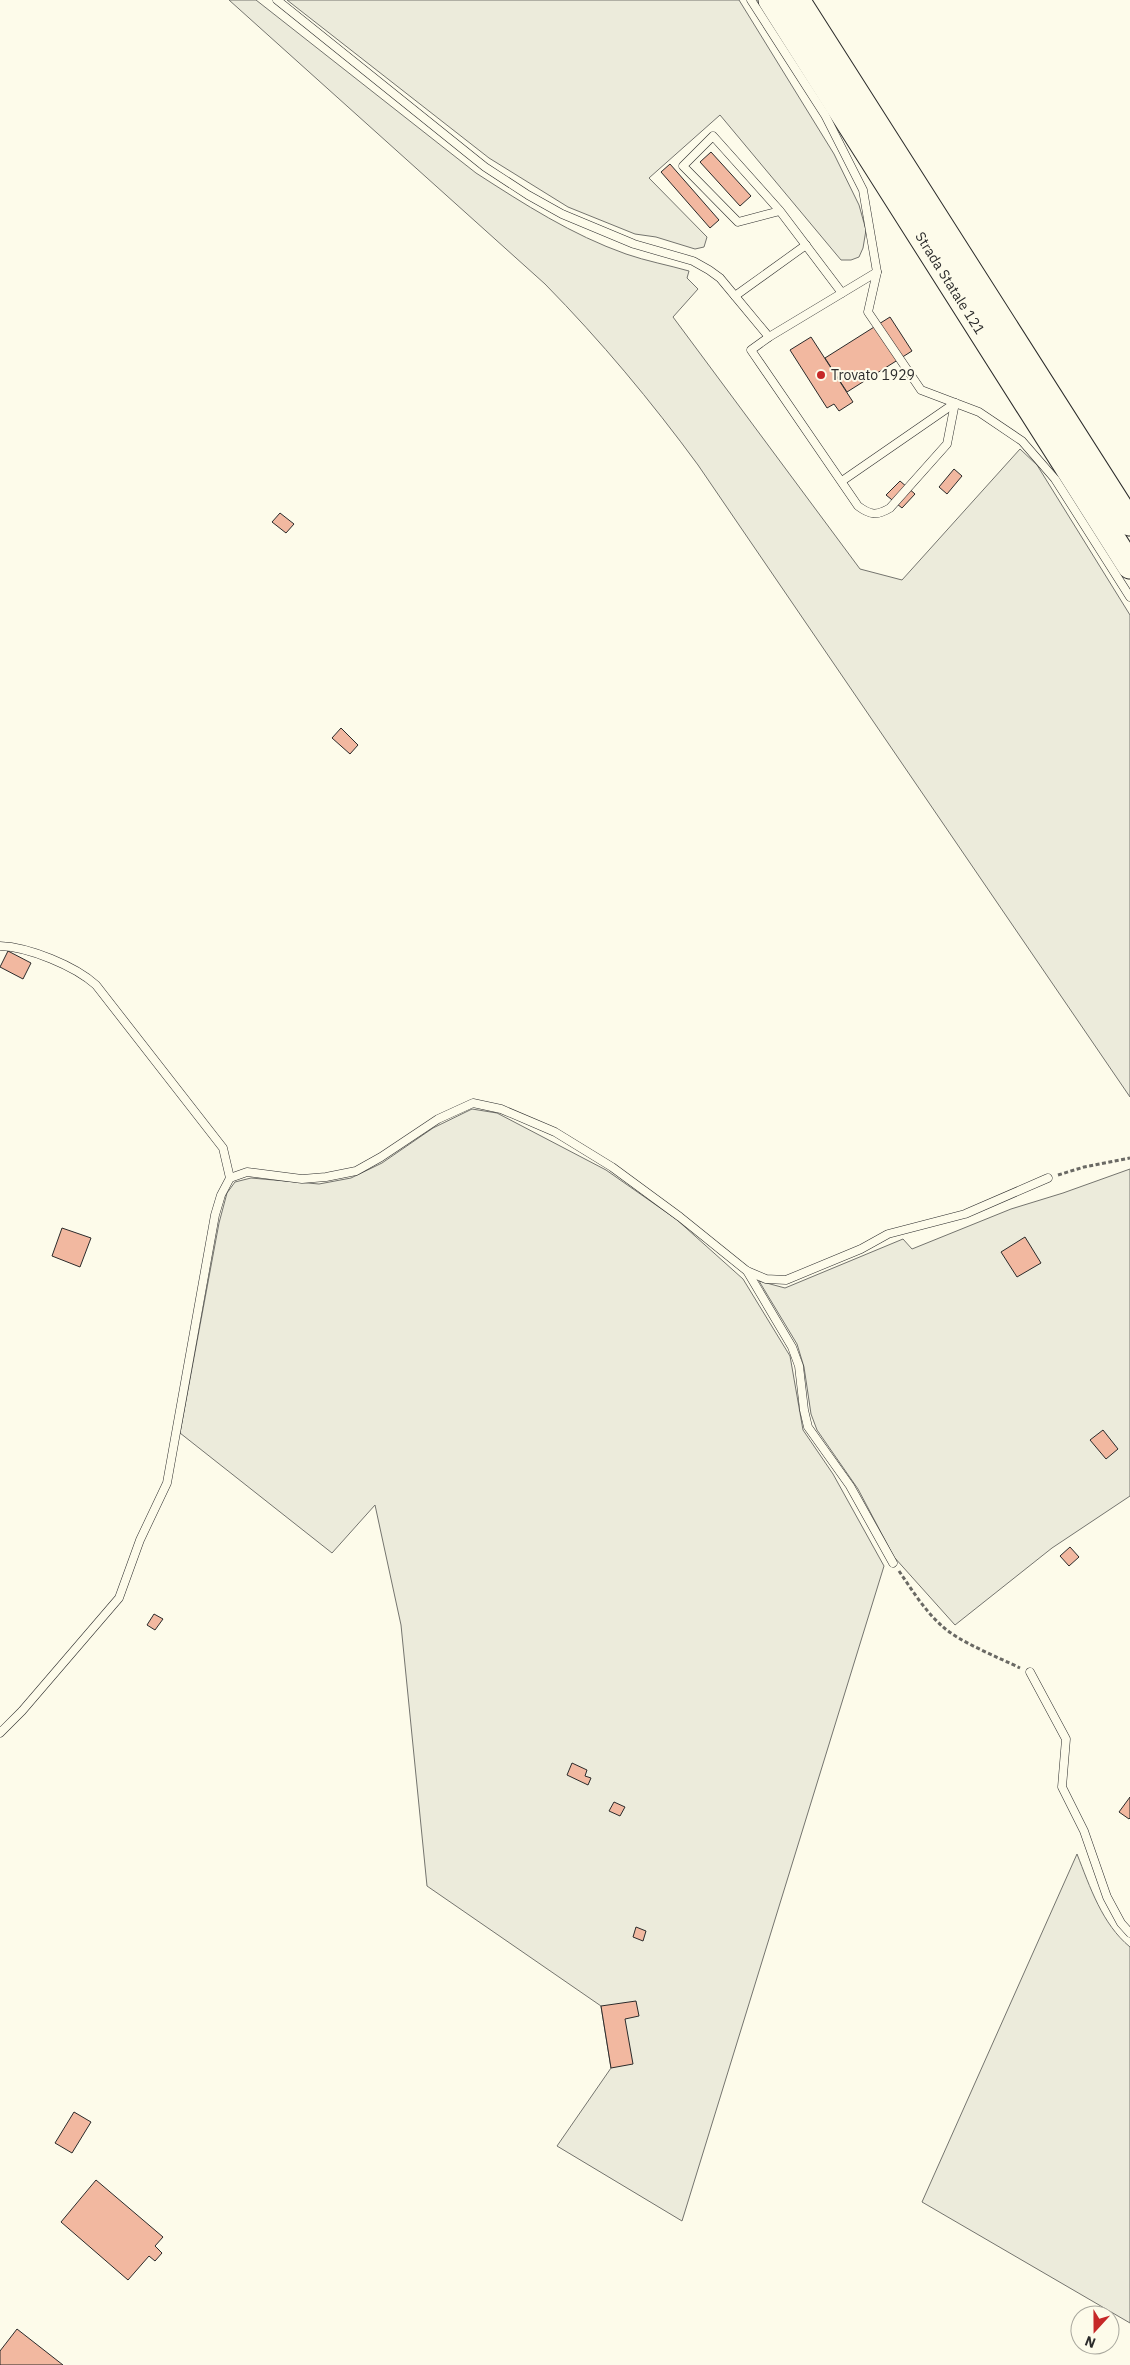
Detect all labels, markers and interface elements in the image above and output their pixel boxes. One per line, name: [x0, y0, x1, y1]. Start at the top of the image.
street label: Strada Statale 121: [911, 228, 989, 338]
place label: Trovato 1929: [831, 366, 915, 384]
marker: Trovato 1929: [815, 369, 827, 381]
north arrow: [1070, 2305, 1120, 2355]
text: N: [1082, 2332, 1098, 2352]

